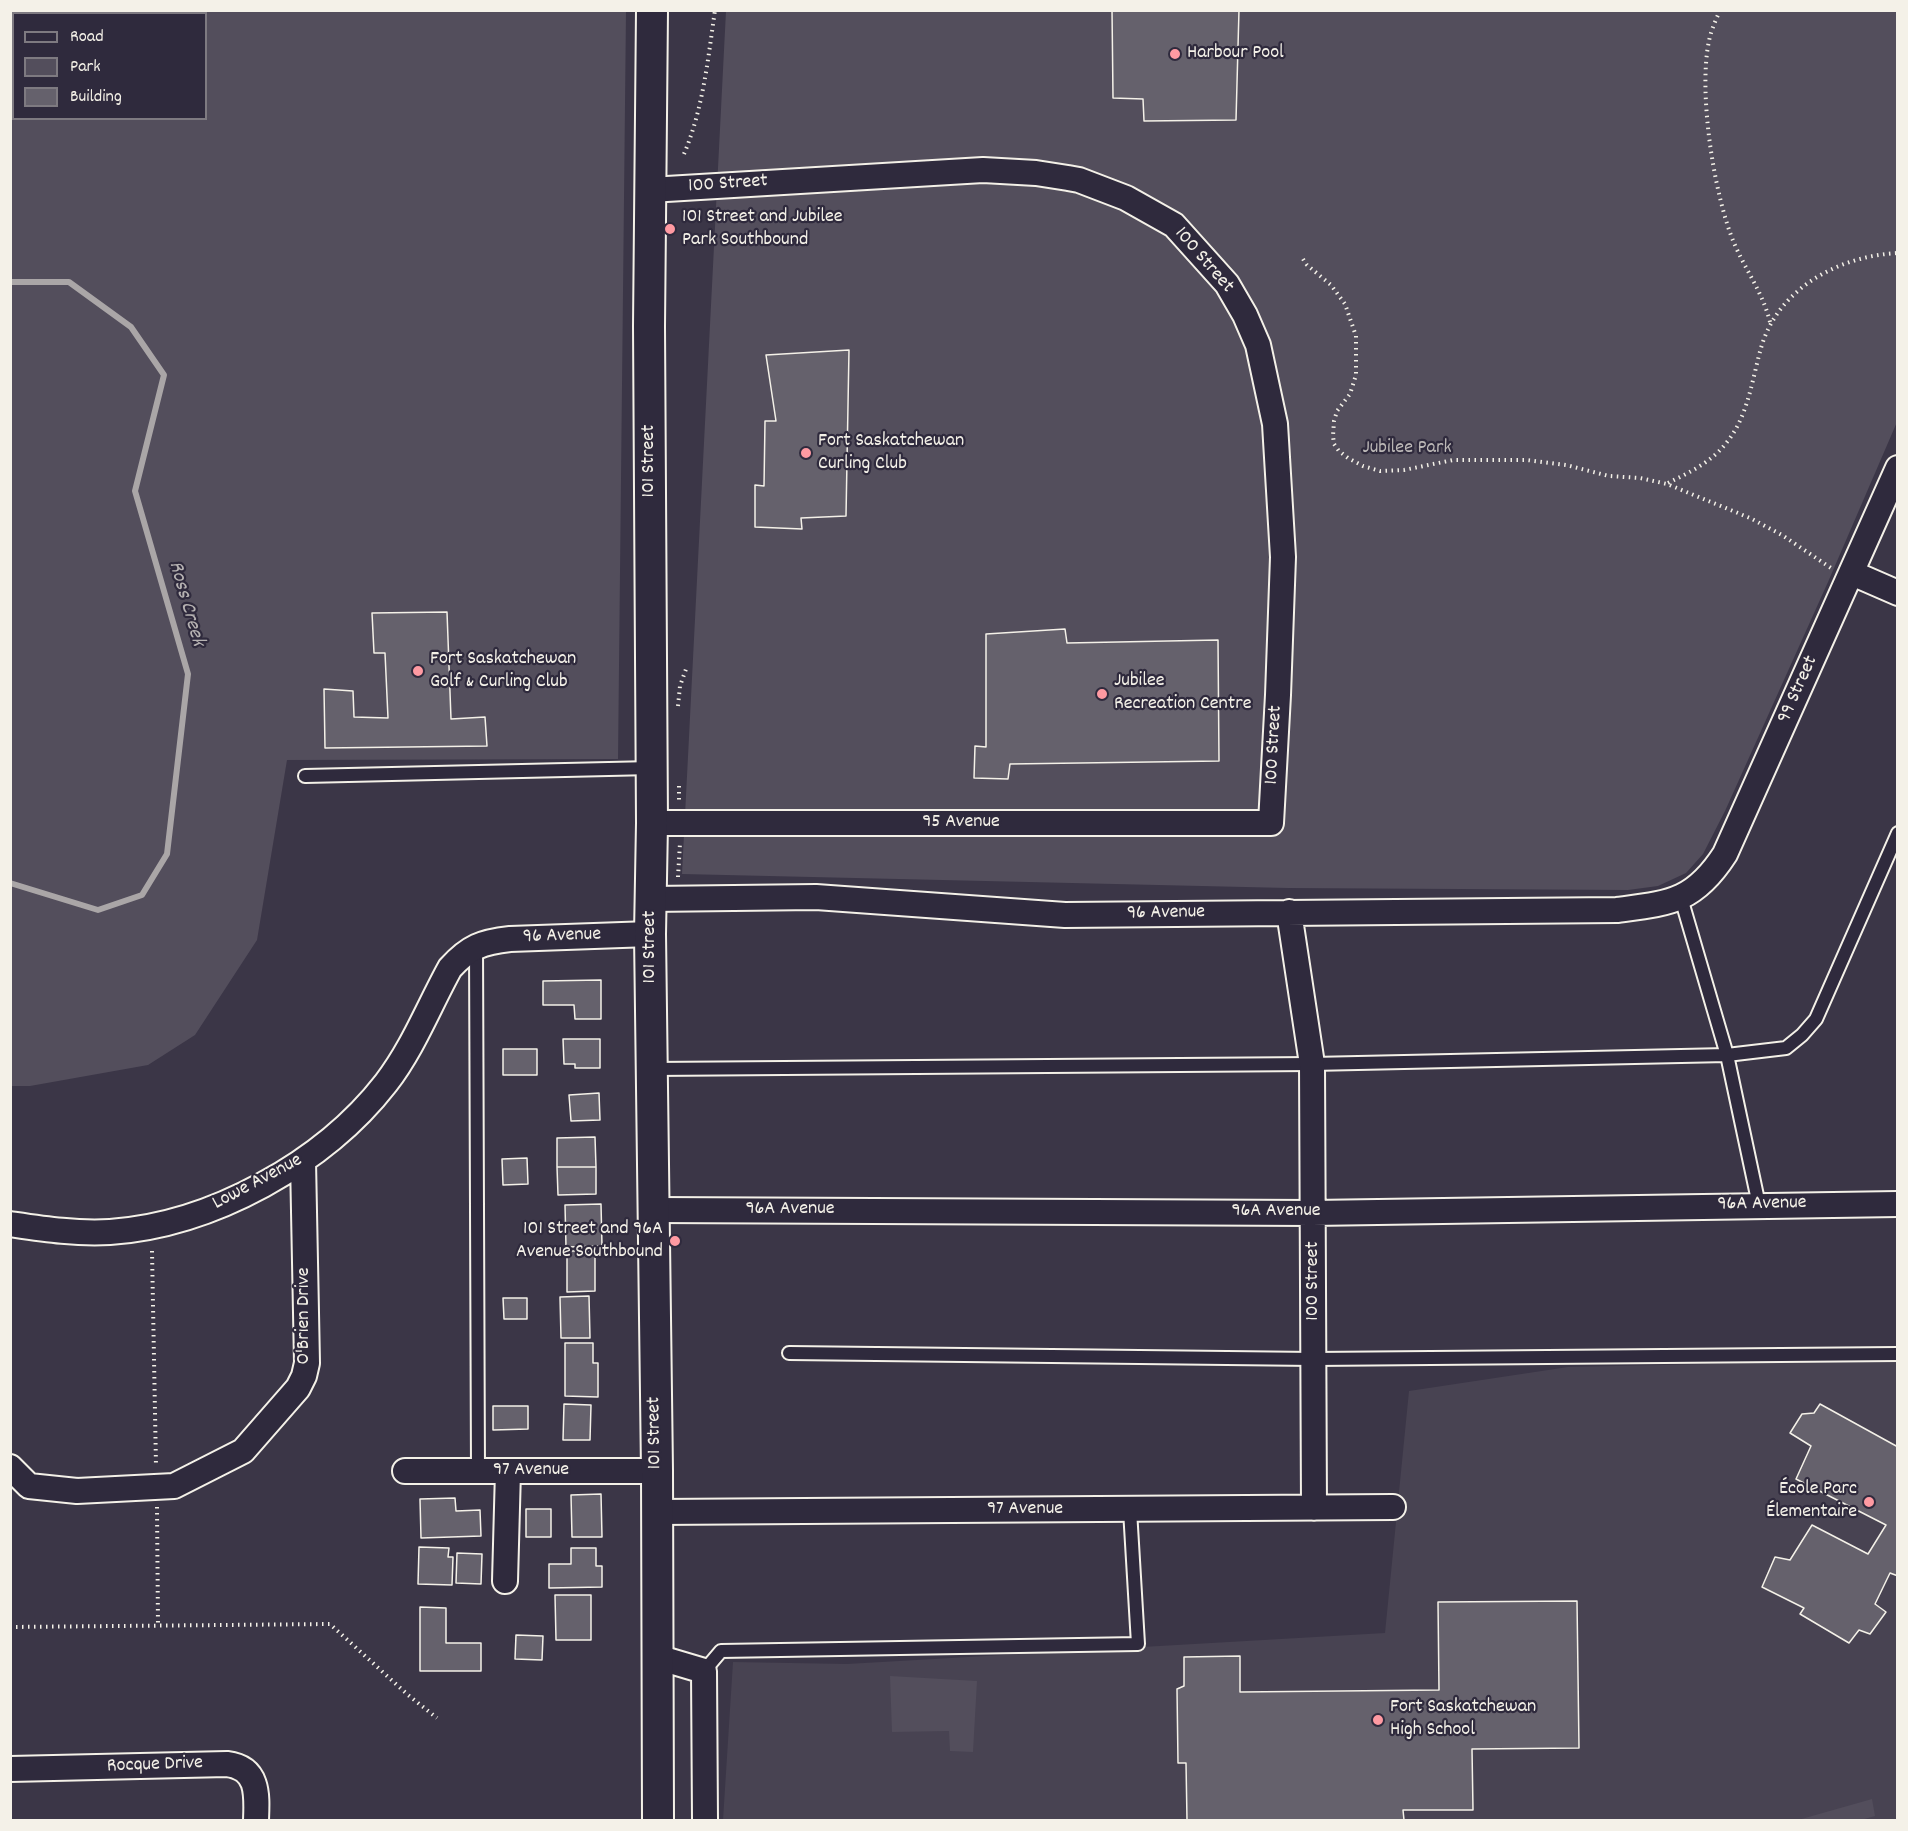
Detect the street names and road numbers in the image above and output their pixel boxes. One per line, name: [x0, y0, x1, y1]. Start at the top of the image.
street label: 100 Street: [688, 170, 768, 200]
street label: 100 Street: [1168, 223, 1238, 299]
street label: 101 Street: [638, 425, 662, 497]
street label: 99 Street: [1773, 652, 1825, 728]
street label: 100 Street: [1261, 705, 1289, 785]
street label: 95 Avenue: [922, 811, 1000, 835]
street label: 96 Avenue: [1127, 901, 1205, 927]
street label: 101 Street: [639, 911, 663, 983]
street label: 96 Avenue: [522, 924, 602, 950]
street label: Lowe Avenue: [209, 1149, 307, 1217]
street label: 96A Avenue: [1717, 1192, 1807, 1218]
street label: 96A Avenue: [745, 1198, 835, 1222]
street label: 96A Avenue: [1231, 1200, 1321, 1224]
street label: 100 Street: [1302, 1241, 1326, 1321]
street label: O'Brien Drive: [293, 1267, 317, 1365]
street label: 101 Street: [643, 1396, 669, 1470]
street label: 97 Avenue: [493, 1459, 569, 1483]
street label: 97 Avenue: [987, 1498, 1063, 1522]
street label: Rocque Drive: [107, 1752, 203, 1780]

